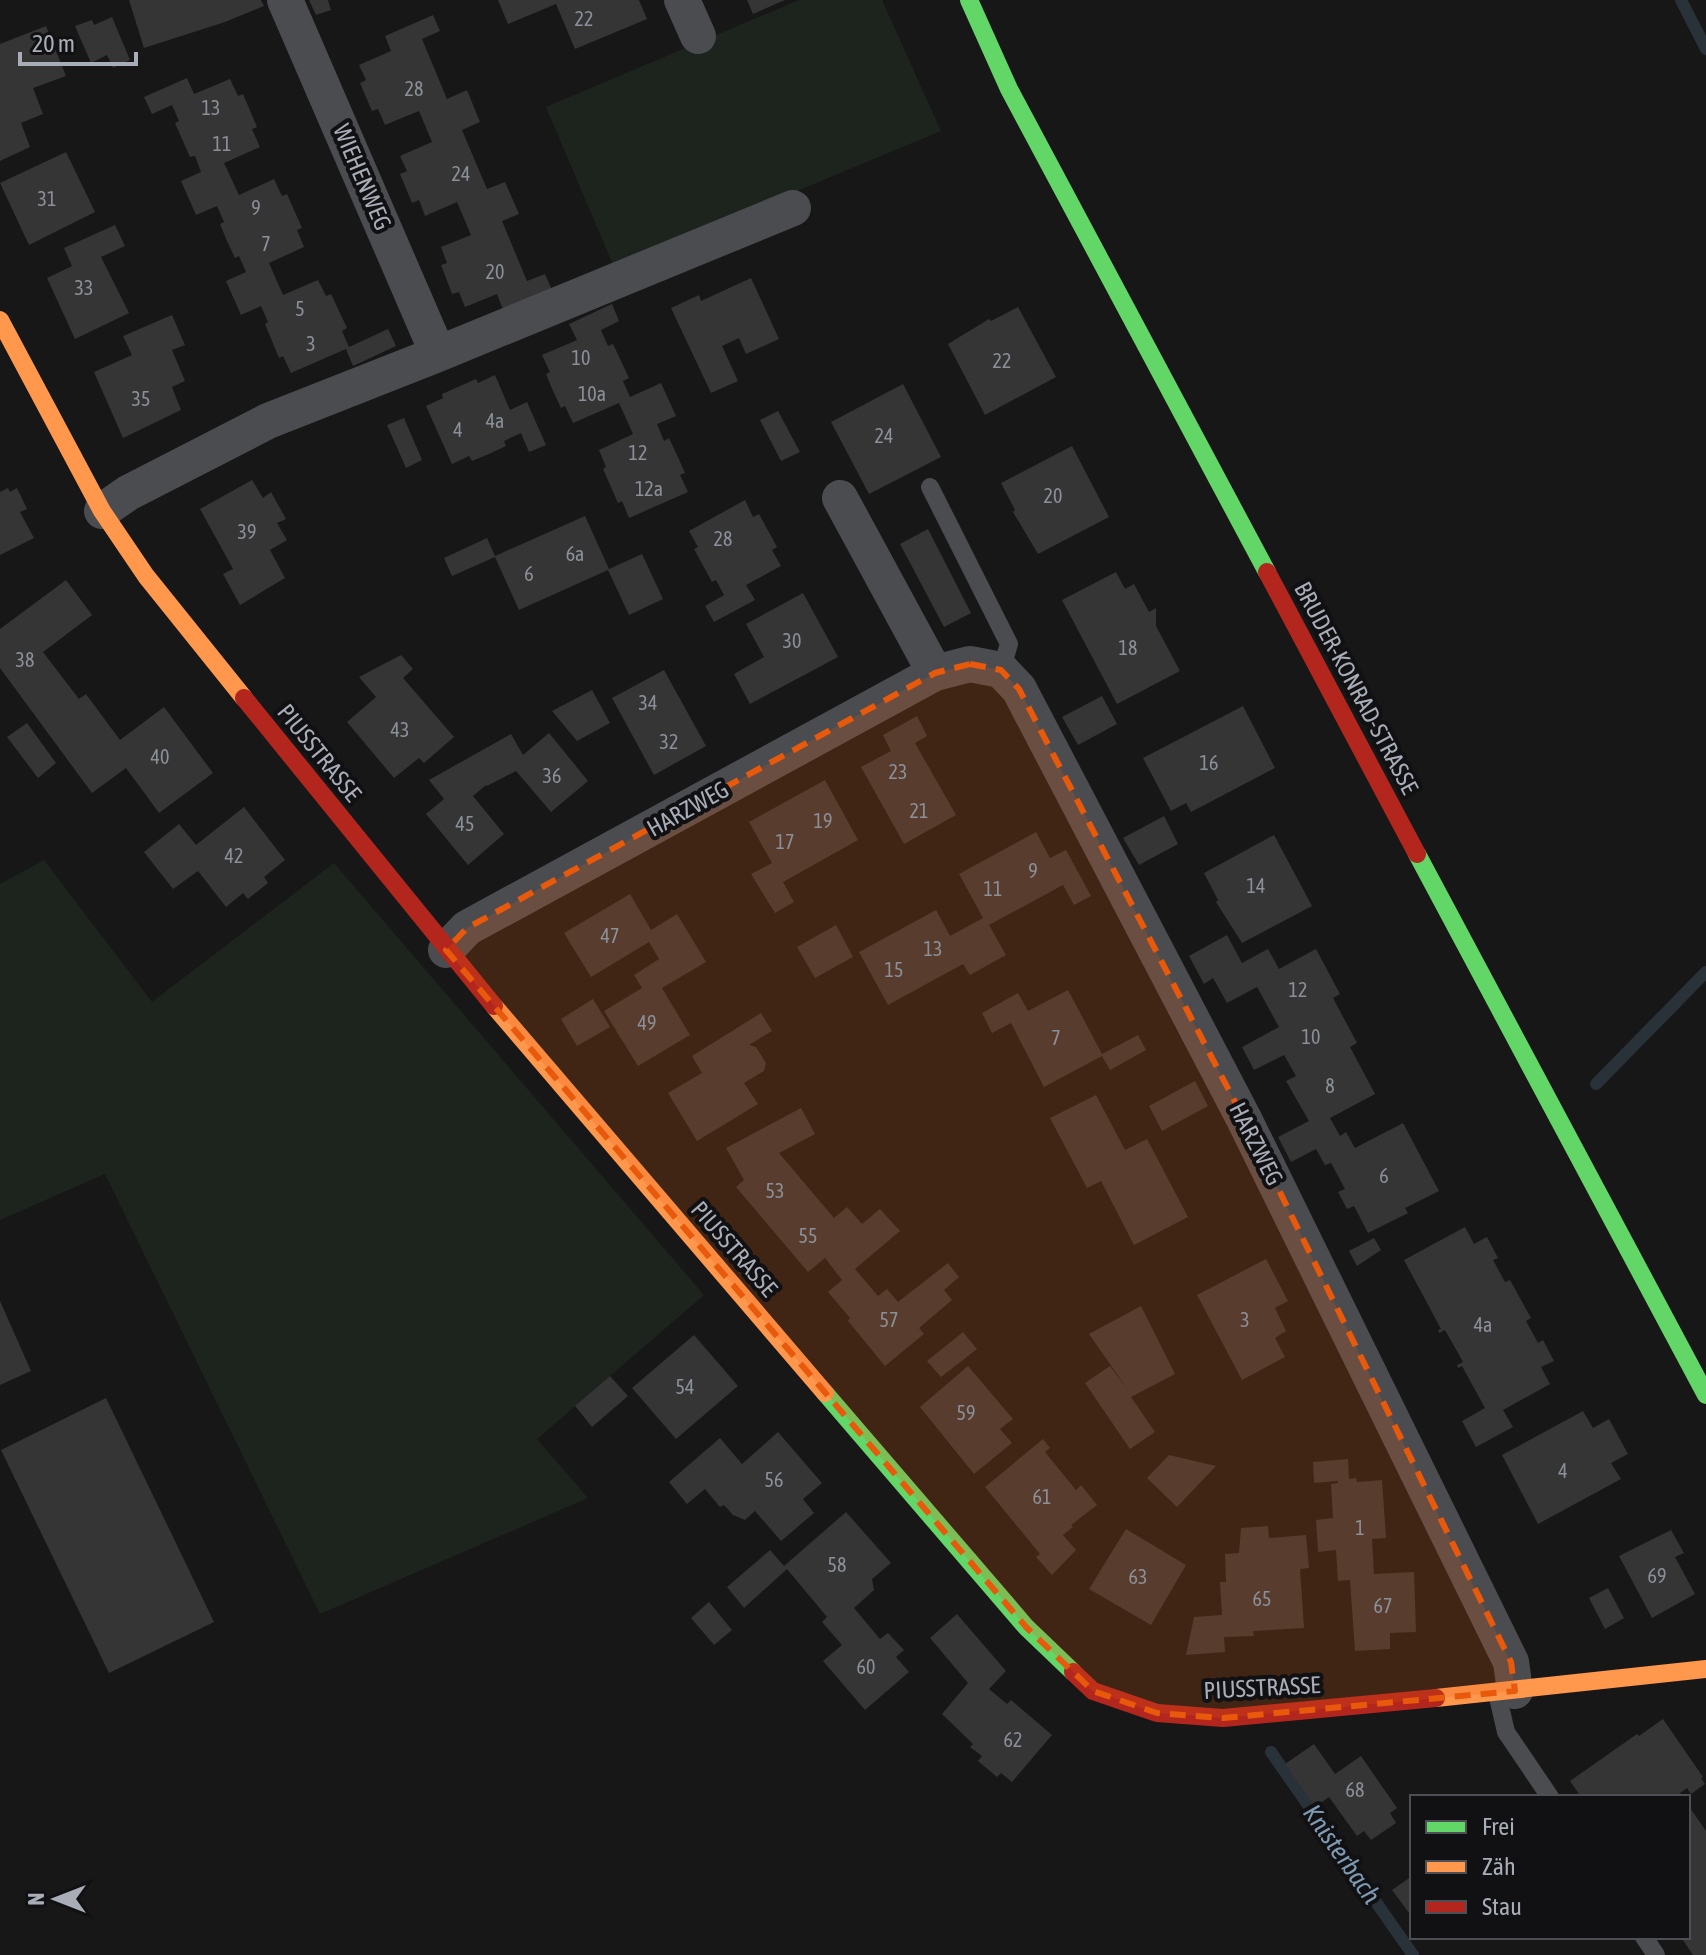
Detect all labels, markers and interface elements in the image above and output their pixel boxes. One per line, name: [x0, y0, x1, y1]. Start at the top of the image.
house number: 22: [575, 7, 593, 30]
scale bar: [20, 16, 136, 66]
text: 20 m: [32, 30, 75, 57]
house number: 28: [405, 77, 423, 100]
house number: 13: [202, 96, 220, 119]
street label: WIEHENWEG: [328, 120, 397, 234]
house number: 11: [213, 132, 231, 155]
house number: 24: [452, 162, 470, 185]
house number: 31: [38, 187, 56, 210]
house number: 9: [251, 196, 261, 219]
house number: 7: [261, 232, 271, 255]
house number: 20: [486, 260, 504, 283]
house number: 33: [75, 276, 93, 299]
house number: 5: [295, 297, 305, 320]
house number: 3: [306, 332, 316, 355]
house number: 10: [572, 346, 590, 369]
house number: 22: [993, 349, 1011, 372]
house number: 10a: [578, 382, 606, 405]
house number: 35: [132, 387, 150, 410]
house number: 4a: [486, 409, 504, 432]
house number: 4: [453, 418, 463, 441]
house number: 24: [875, 424, 893, 447]
house number: 12: [629, 441, 647, 464]
house number: 12a: [635, 477, 663, 500]
house number: 20: [1044, 484, 1062, 507]
house number: 39: [238, 520, 256, 543]
house number: 28: [714, 527, 732, 550]
house number: 6a: [566, 542, 584, 565]
house number: 6: [524, 562, 534, 585]
street label: BRUDER-KONRAD-STRASSE: [1289, 577, 1424, 798]
house number: 30: [783, 629, 801, 652]
house number: 18: [1119, 636, 1137, 659]
house number: 38: [16, 648, 34, 671]
house number: 34: [639, 691, 657, 714]
street label: PIUSSTRASSE: [272, 699, 367, 807]
house number: 43: [391, 718, 409, 741]
house number: 32: [660, 730, 678, 753]
house number: 40: [151, 745, 169, 768]
house number: 16: [1200, 751, 1218, 774]
house number: 23: [889, 760, 907, 783]
house number: 36: [543, 764, 561, 787]
street label: HARZWEG: [642, 775, 733, 842]
house number: 21: [910, 799, 928, 822]
house number: 19: [814, 809, 832, 832]
house number: 45: [456, 812, 474, 835]
house number: 17: [776, 830, 794, 853]
house number: 42: [225, 844, 243, 867]
house number: 9: [1028, 859, 1038, 882]
house number: 14: [1247, 874, 1265, 897]
house number: 11: [984, 877, 1002, 900]
house number: 47: [601, 924, 619, 947]
house number: 13: [924, 937, 942, 960]
house number: 15: [885, 958, 903, 981]
house number: 12: [1289, 978, 1307, 1001]
house number: 49: [638, 1011, 656, 1034]
house number: 10: [1302, 1025, 1320, 1048]
house number: 7: [1051, 1026, 1061, 1049]
house number: 8: [1325, 1074, 1335, 1097]
street label: HARZWEG: [1224, 1098, 1289, 1189]
house number: 6: [1379, 1164, 1389, 1187]
house number: 53: [766, 1179, 784, 1202]
street label: PIUSSTRASSE: [686, 1196, 783, 1302]
house number: 55: [799, 1224, 817, 1247]
house number: 57: [880, 1308, 898, 1331]
house number: 3: [1240, 1308, 1250, 1331]
house number: 4a: [1474, 1313, 1492, 1336]
house number: 54: [676, 1375, 694, 1398]
house number: 59: [957, 1401, 975, 1424]
house number: 4: [1558, 1459, 1568, 1482]
house number: 56: [765, 1468, 783, 1491]
house number: 61: [1033, 1485, 1051, 1508]
house number: 1: [1355, 1516, 1365, 1539]
house number: 58: [828, 1553, 846, 1576]
house number: 69: [1648, 1564, 1666, 1587]
house number: 63: [1129, 1565, 1147, 1588]
house number: 65: [1253, 1587, 1271, 1610]
house number: 67: [1374, 1594, 1392, 1617]
house number: 60: [857, 1655, 875, 1678]
street label: PIUSSTRASSE: [1203, 1671, 1321, 1704]
house number: 62: [1004, 1728, 1022, 1751]
house number: 68: [1346, 1778, 1364, 1801]
legend: [1410, 1795, 1690, 1939]
water label: Knisterbach: [1297, 1799, 1387, 1910]
text: Frei: [1482, 1813, 1515, 1840]
text: Zäh: [1482, 1853, 1516, 1880]
north arrow: [16, 1859, 96, 1939]
text: N: [23, 1893, 49, 1905]
text: Stau: [1482, 1893, 1522, 1920]

